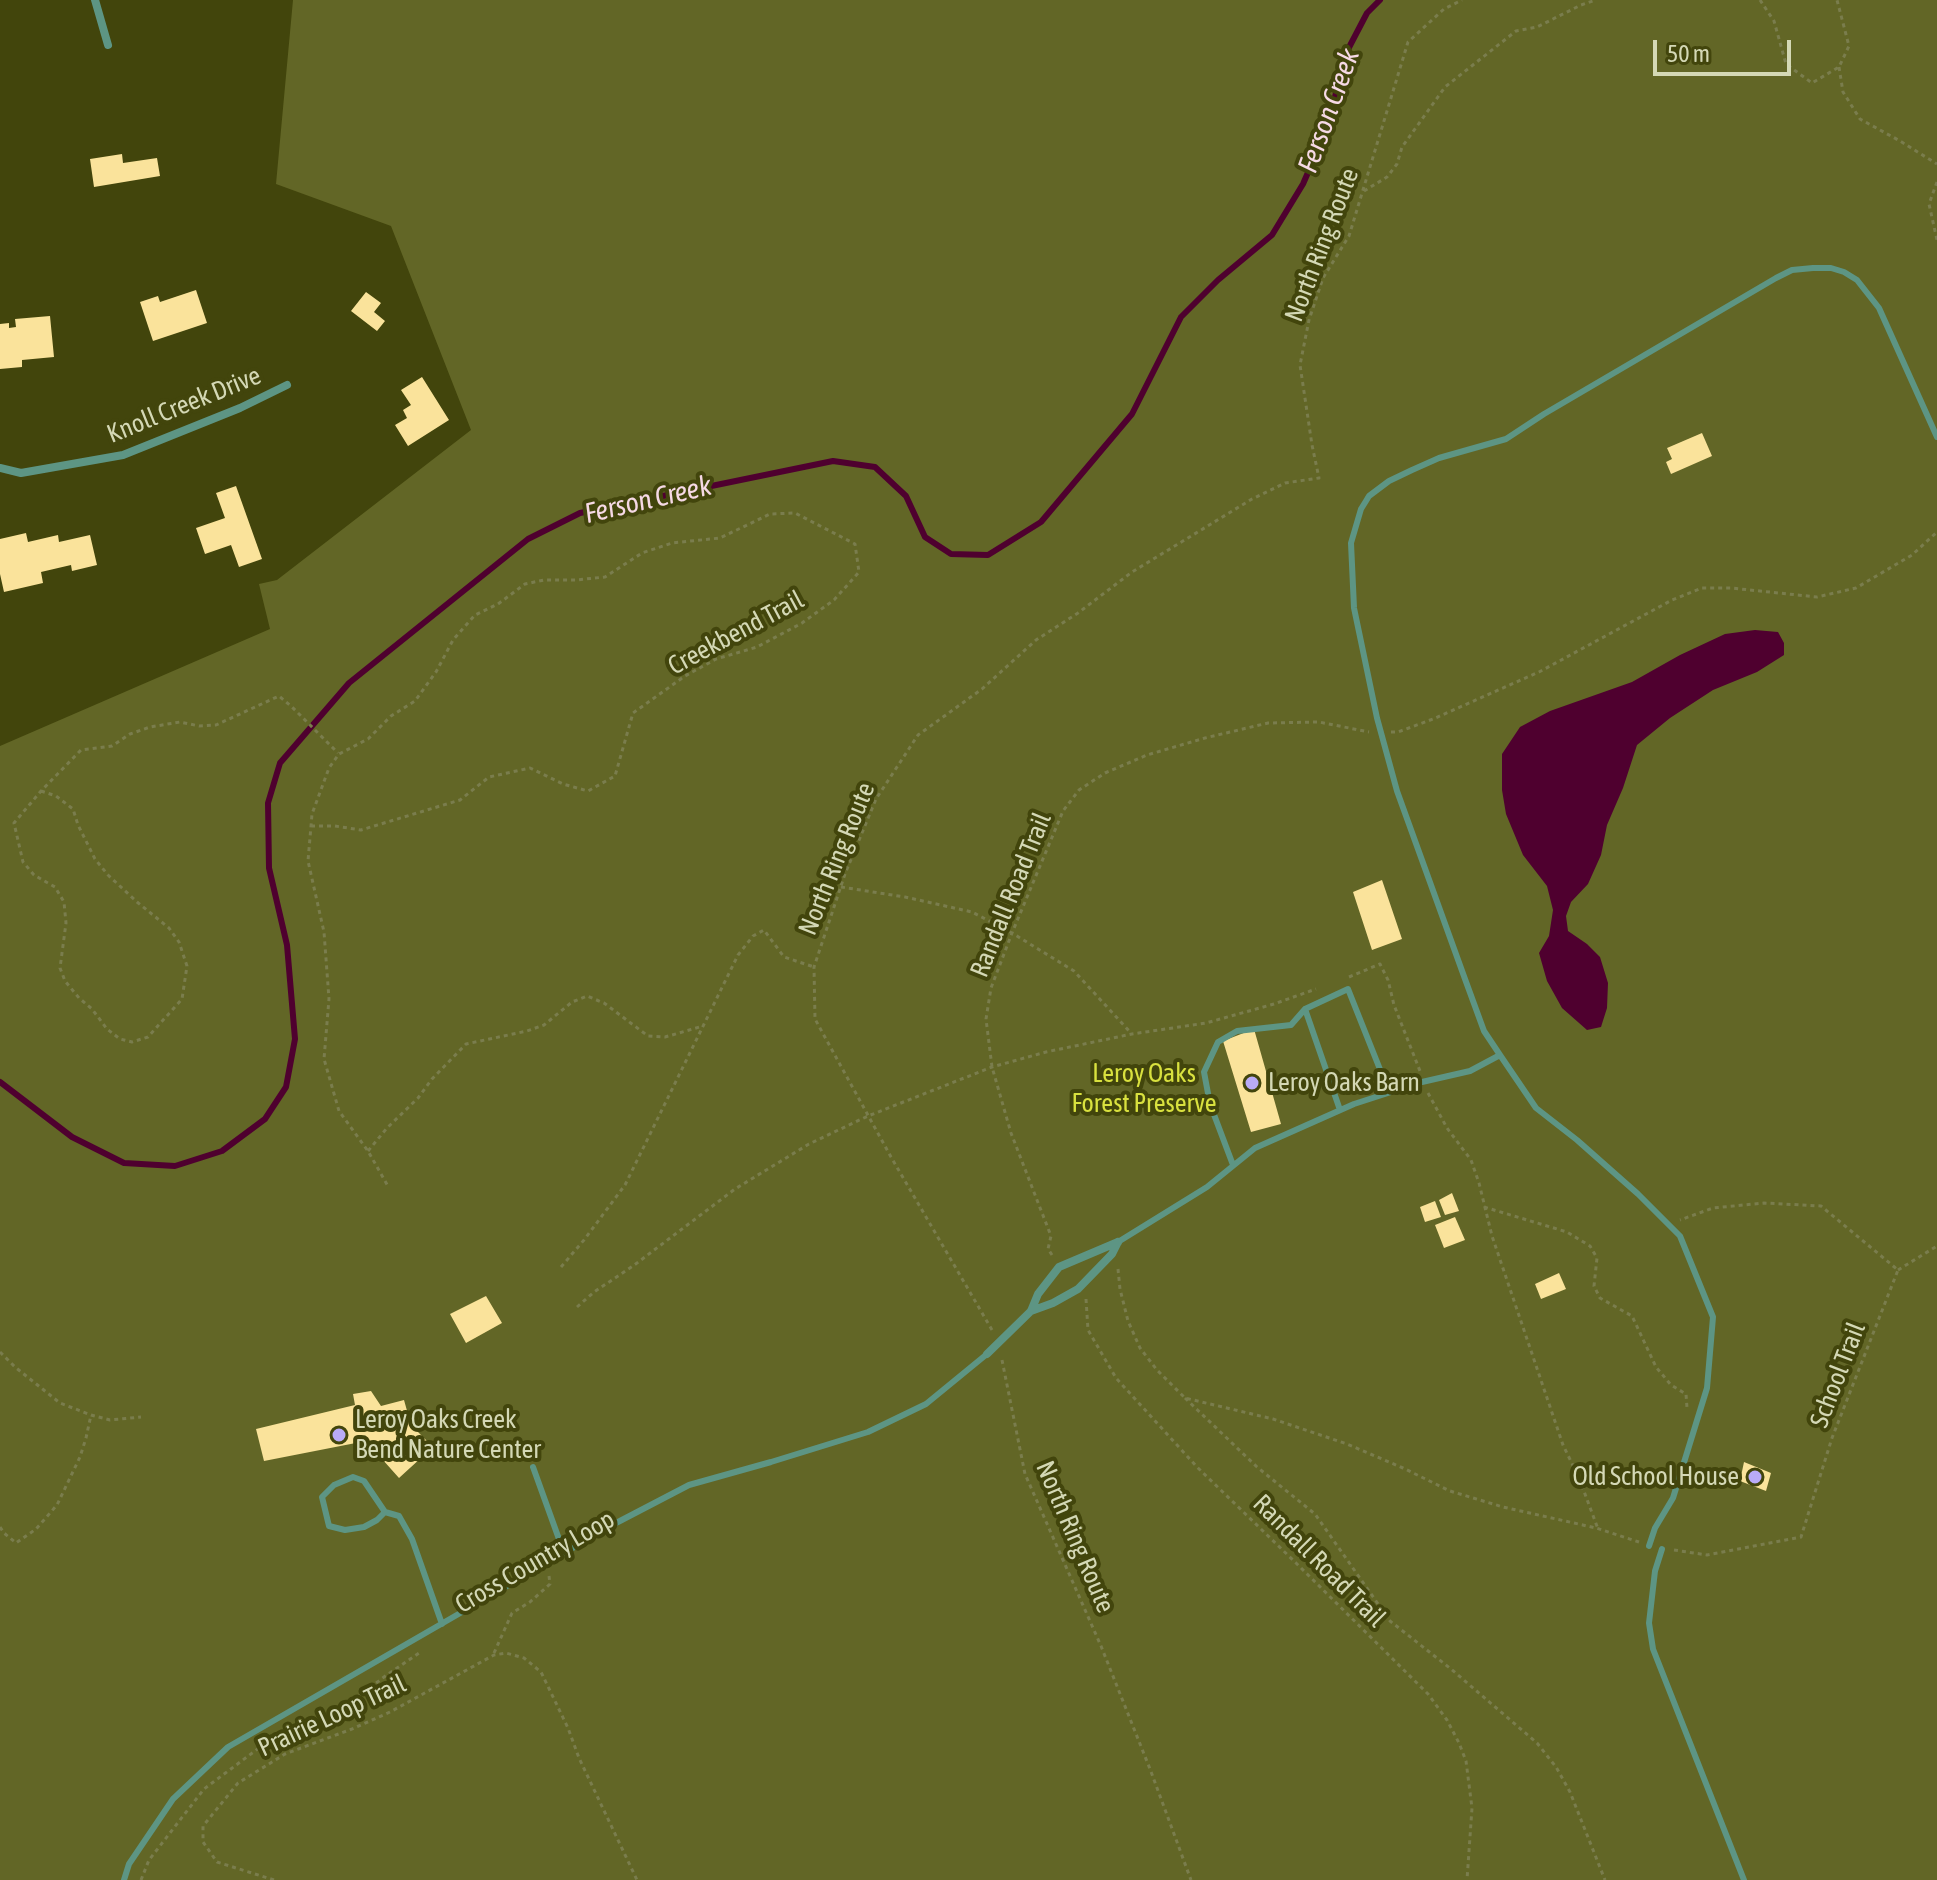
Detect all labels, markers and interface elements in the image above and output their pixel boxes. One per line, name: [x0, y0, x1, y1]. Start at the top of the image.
scale bar: [1657, 24, 1795, 74]
text: 50 m: [1667, 40, 1710, 67]
water label: Ferson Creek: [1291, 44, 1367, 178]
street label: North Ring Route: [1278, 164, 1366, 326]
street label: Knoll Creek Drive: [102, 360, 266, 450]
water label: Ferson Creek: [581, 469, 715, 531]
street label: Creekbend Trail: [663, 584, 809, 682]
street label: North Ring Route: [792, 778, 882, 940]
street label: Randall Road Trail: [964, 808, 1058, 982]
park label: Leroy Oaks Forest Preserve: [1071, 1058, 1217, 1120]
place label: Leroy Oaks Barn: [1268, 1067, 1420, 1099]
marker: Leroy Oaks Barn: [1243, 1074, 1261, 1092]
street label: School Trail: [1804, 1318, 1872, 1432]
place label: Leroy Oaks Creek Bend Nature Center: [355, 1404, 541, 1466]
marker: Leroy Oaks Creek Bend Nature Center: [330, 1426, 348, 1444]
street label: North Ring Route: [1029, 1456, 1121, 1618]
place label: Old School House: [1572, 1461, 1739, 1493]
marker: Old School House: [1746, 1468, 1764, 1486]
street label: Randall Road Trail: [1246, 1488, 1392, 1634]
street label: Cross Country Loop: [450, 1504, 620, 1620]
street label: Prairie Loop Trail: [253, 1668, 411, 1764]

